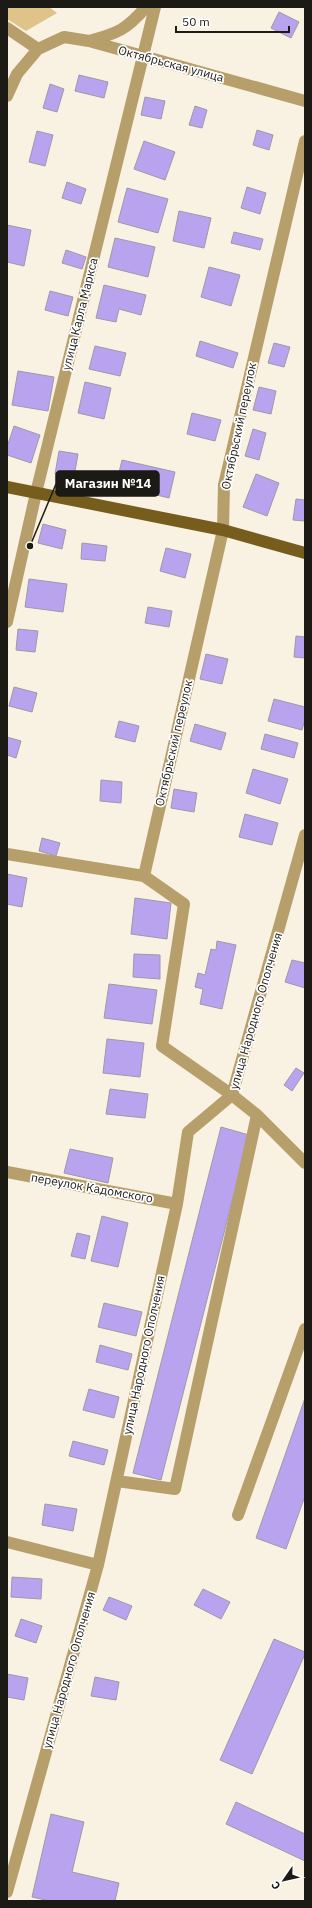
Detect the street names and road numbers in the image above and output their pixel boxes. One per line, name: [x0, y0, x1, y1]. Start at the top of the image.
street label: Октябрьская улица: [117, 42, 226, 85]
street label: улица Карла Маркса: [58, 256, 101, 372]
street label: Октябрьский переулок: [218, 361, 259, 491]
street label: Октябрьский переулок: [152, 678, 195, 808]
street label: улица Народного Ополчения: [226, 931, 285, 1091]
street label: переулок Кадомского: [30, 1169, 154, 1206]
street label: улица Народного Ополчения: [119, 1274, 168, 1436]
street label: улица Народного Ополчения: [39, 1590, 98, 1750]

